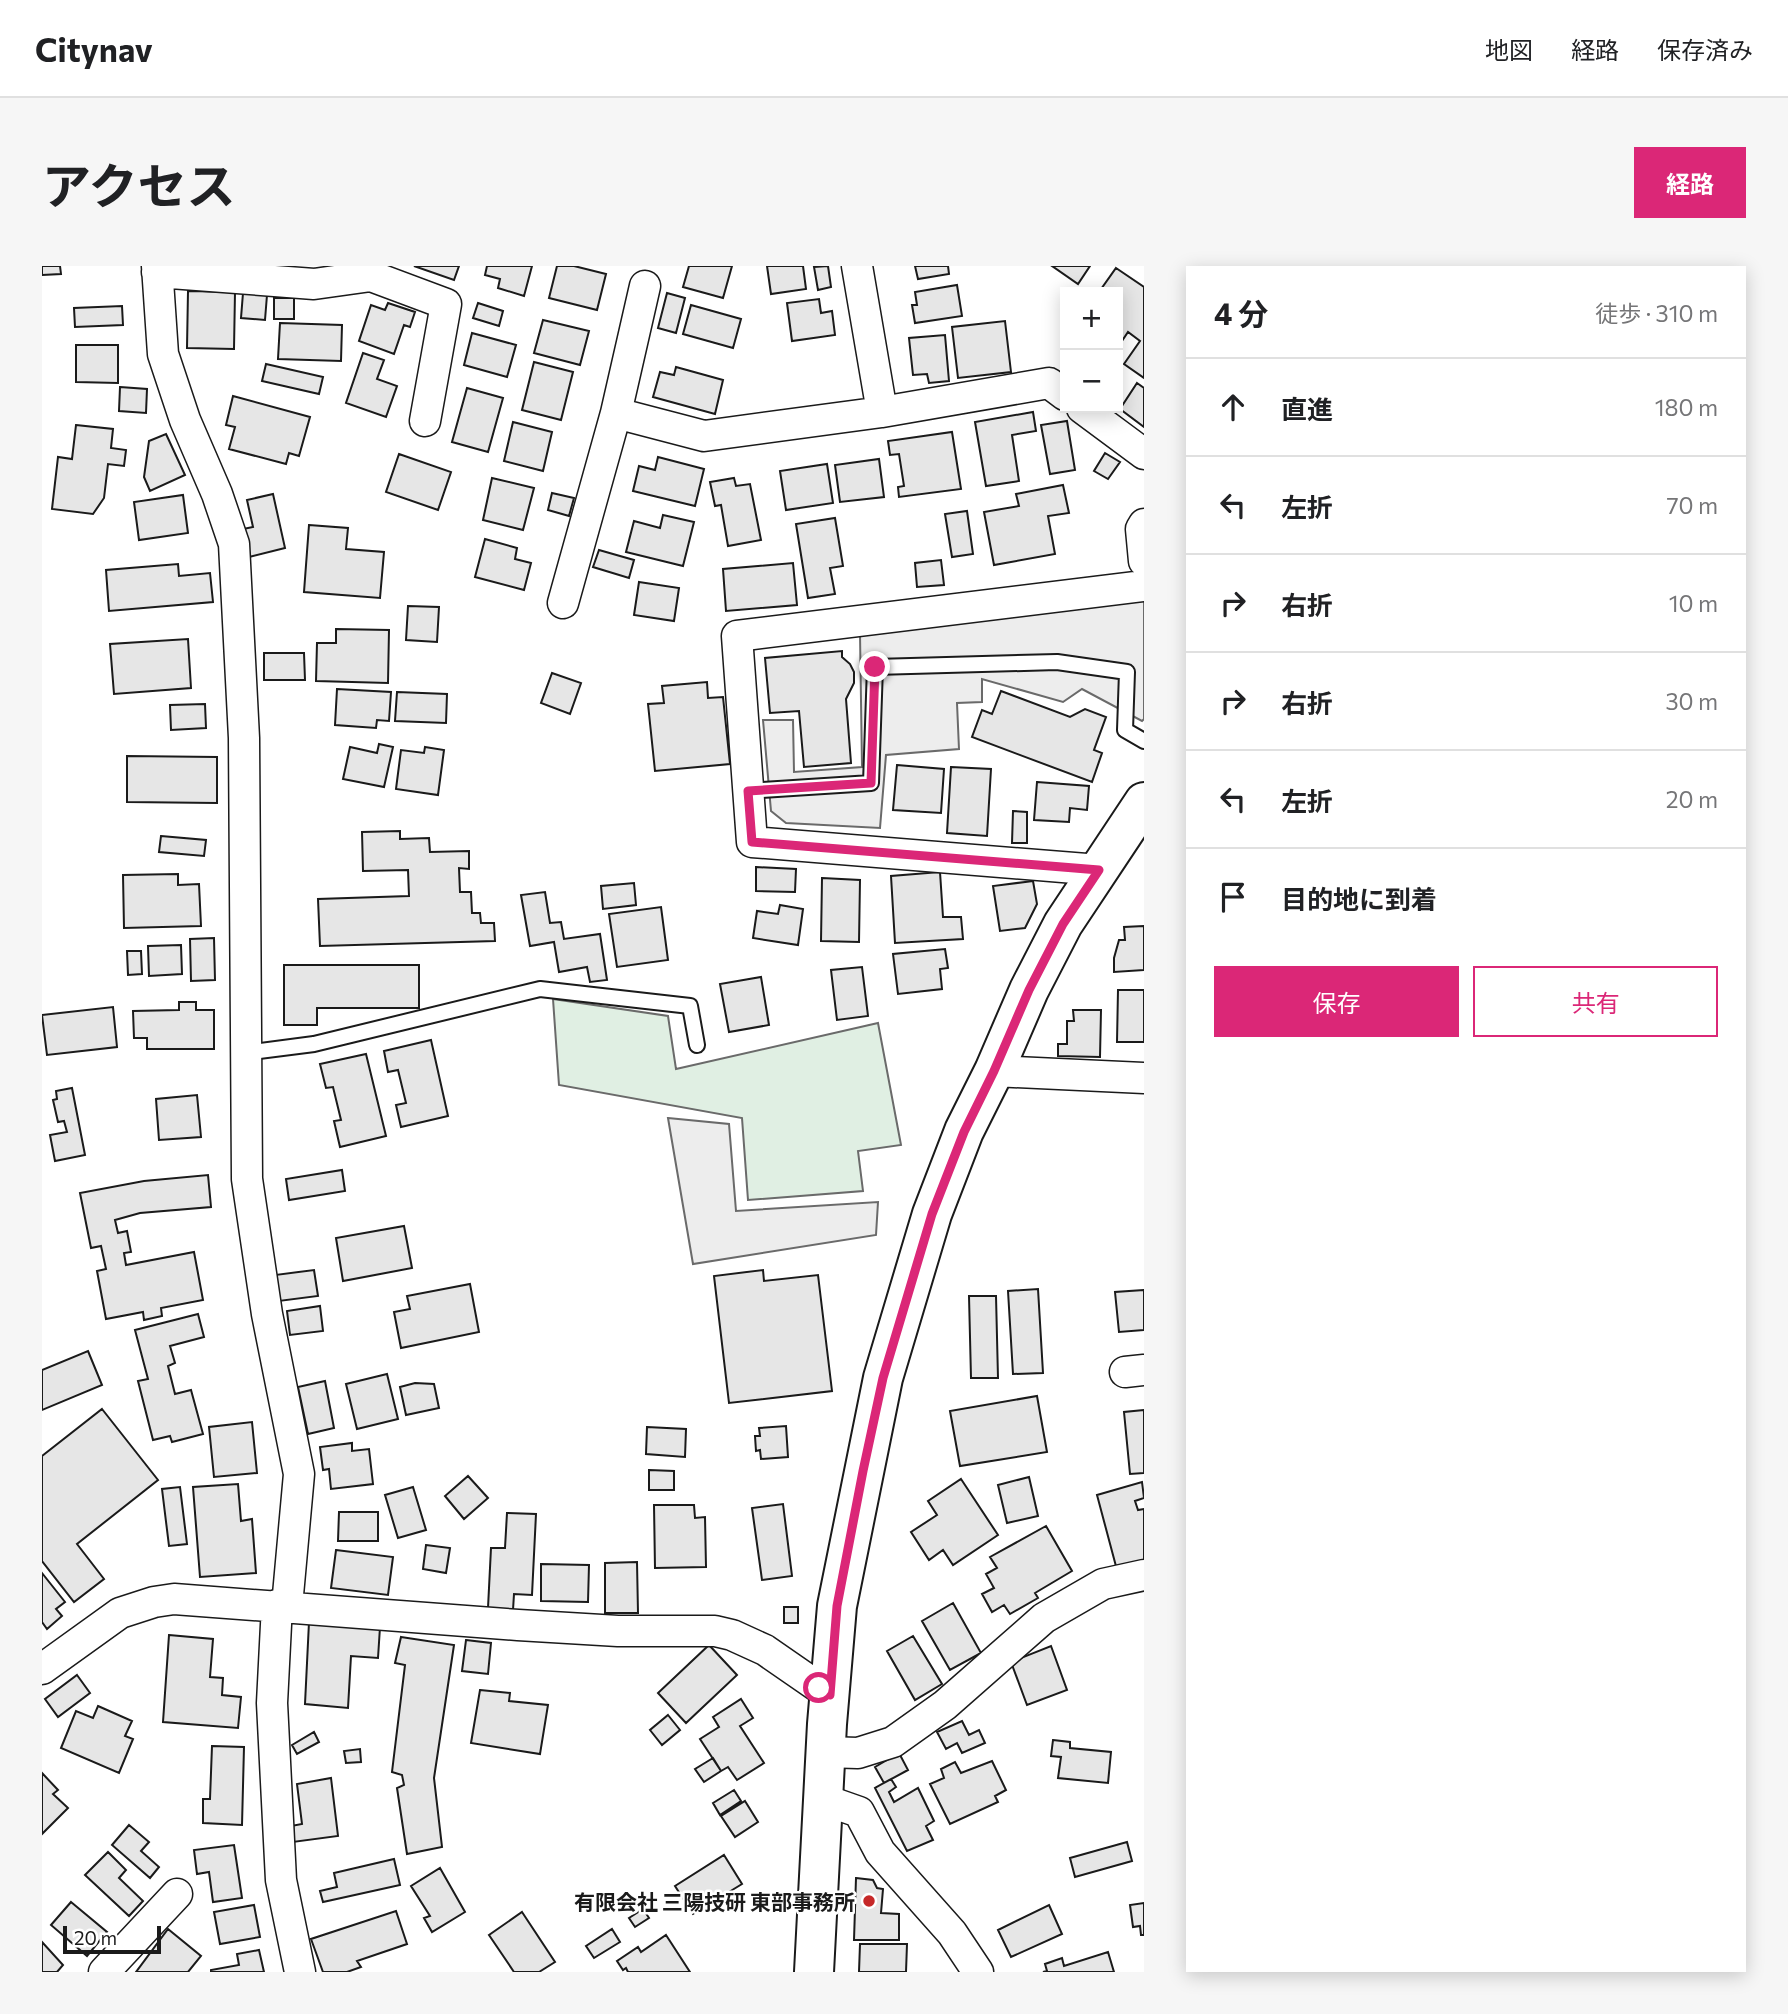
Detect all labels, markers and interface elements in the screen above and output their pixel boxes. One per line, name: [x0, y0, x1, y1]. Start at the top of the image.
text: Citynav: [35, 28, 153, 69]
text: 地図: [1485, 35, 1533, 64]
text: 経路: [1571, 35, 1619, 64]
text: 保存済み: [1657, 35, 1753, 64]
button: 経路: [1634, 147, 1746, 218]
text: アクセス: [42, 154, 236, 214]
map controls: [1060, 287, 1123, 413]
button: +: [1060, 287, 1123, 350]
text: 4 分: [1214, 294, 1268, 331]
text: 徒歩 · 310 m: [1595, 299, 1718, 327]
button: −: [1060, 350, 1123, 413]
icon: ahead: [1214, 388, 1252, 426]
text: 直進: [1281, 393, 1333, 424]
text: 180 m: [1655, 393, 1718, 421]
icon: left: [1214, 486, 1252, 524]
text: 左折: [1281, 491, 1333, 522]
text: 70 m: [1666, 491, 1718, 519]
icon: right: [1214, 584, 1252, 622]
text: 右折: [1281, 589, 1333, 620]
text: 10 m: [1669, 589, 1718, 617]
route end: [859, 651, 890, 682]
icon: right: [1214, 682, 1252, 720]
text: 右折: [1281, 687, 1333, 718]
text: 30 m: [1665, 687, 1718, 715]
icon: left: [1214, 780, 1252, 818]
text: 左折: [1281, 785, 1333, 816]
text: 20 m: [1666, 785, 1718, 813]
icon: arrive: [1214, 878, 1252, 916]
text: 目的地に到着: [1281, 883, 1437, 914]
button: 保存: [1214, 966, 1459, 1037]
button: 共有: [1473, 966, 1718, 1037]
route start: [803, 1672, 834, 1703]
place label: 有限会社 三陽技研 東部事務所: [574, 1889, 855, 1914]
marker: 有限会社 三陽技研 東部事務所: [861, 1893, 877, 1909]
scale bar: [63, 1923, 161, 1955]
text: 20 m: [74, 1926, 117, 1949]

